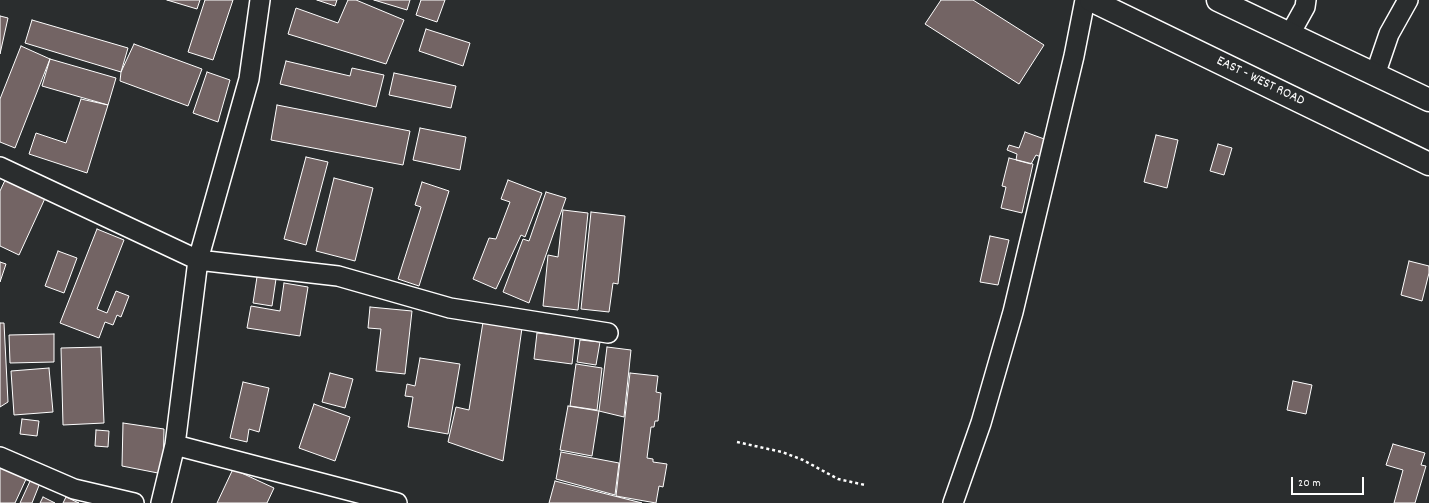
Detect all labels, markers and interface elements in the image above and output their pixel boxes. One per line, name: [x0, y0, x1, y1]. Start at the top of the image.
street label: EAST - WEST ROAD: [1213, 53, 1307, 111]
scale bar: [1293, 469, 1366, 495]
text: 20 m: [1298, 475, 1321, 492]

